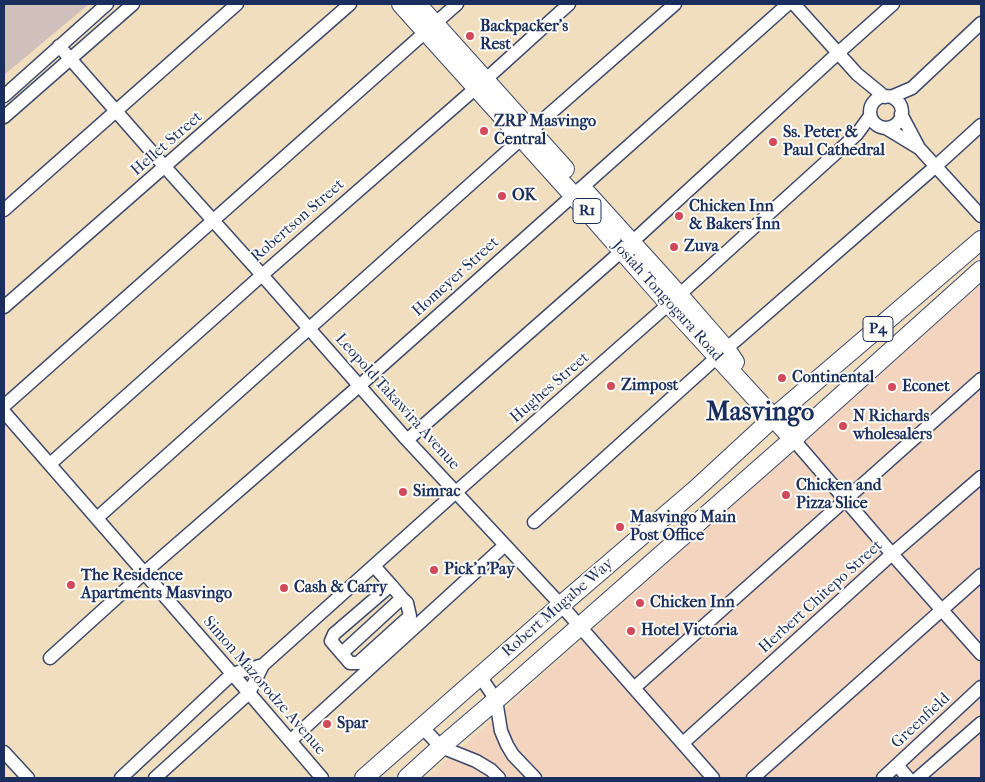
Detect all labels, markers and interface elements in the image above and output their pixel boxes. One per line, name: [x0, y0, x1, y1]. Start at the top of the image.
place label: Backpacker's Rest: [480, 17, 568, 55]
marker: Backpacker's Rest: [464, 30, 476, 42]
street label: Hellet Street: [127, 108, 207, 180]
place label: ZRP Masvingo Central: [494, 112, 596, 150]
place label: Ss. Peter & Paul Cathedral: [783, 123, 885, 161]
marker: ZRP Masvingo Central: [478, 125, 490, 137]
marker: Ss. Peter & Paul Cathedral: [767, 136, 779, 148]
street label: Robertson Street: [247, 175, 349, 267]
place label: OK: [512, 186, 536, 206]
marker: OK: [496, 190, 508, 202]
place label: Chicken Inn & Bakers Inn: [689, 197, 780, 235]
road number: R1: [573, 198, 601, 224]
marker: Chicken Inn & Bakers Inn: [673, 210, 685, 222]
street label: Homeyer Street: [409, 233, 503, 321]
street label: Josiah Tongogara Road: [607, 236, 727, 366]
place label: Zuva: [684, 237, 719, 257]
marker: Zuva: [668, 241, 680, 253]
road number: P4: [863, 316, 893, 342]
street label: Leopold Takawira Avenue: [331, 330, 463, 474]
street label: Hughes Street: [507, 348, 593, 428]
place label: Continental: [792, 368, 874, 388]
marker: Continental: [776, 372, 788, 384]
place label: Zimpost: [621, 376, 678, 396]
place label: Econet: [902, 377, 950, 397]
marker: Zimpost: [605, 380, 617, 392]
marker: Econet: [886, 381, 898, 393]
district label: Masvingo: [706, 398, 814, 430]
place label: N Richards wholesalers: [853, 407, 932, 445]
marker: N Richards wholesalers: [837, 420, 849, 432]
place label: Chicken and Pizza Slice: [796, 476, 881, 514]
place label: Simrac: [413, 482, 460, 502]
marker: Simrac: [397, 486, 409, 498]
marker: Chicken and Pizza Slice: [780, 489, 792, 501]
place label: Masvingo Main Post Office: [630, 508, 736, 546]
marker: Masvingo Main Post Office: [614, 521, 626, 533]
street label: Herbert Chitepo Street: [755, 536, 887, 658]
street label: Robert Mugabe Way: [498, 554, 618, 662]
place label: Pick'n'Pay: [444, 560, 515, 580]
marker: Pick'n'Pay: [428, 564, 440, 576]
place label: The Residence Apartments Masvingo: [81, 566, 232, 604]
place label: Cash & Carry: [294, 578, 387, 598]
marker: The Residence Apartments Masvingo: [65, 579, 77, 591]
marker: Cash & Carry: [278, 582, 290, 594]
place label: Chicken Inn: [650, 593, 735, 613]
marker: Chicken Inn: [634, 597, 646, 609]
street label: Simon Mazorodze Avenue: [198, 613, 330, 759]
place label: Hotel Victoria: [641, 621, 738, 641]
marker: Hotel Victoria: [625, 625, 637, 637]
street label: Greenfield: [888, 689, 954, 753]
place label: Spar: [337, 714, 368, 734]
marker: Spar: [321, 718, 333, 730]

